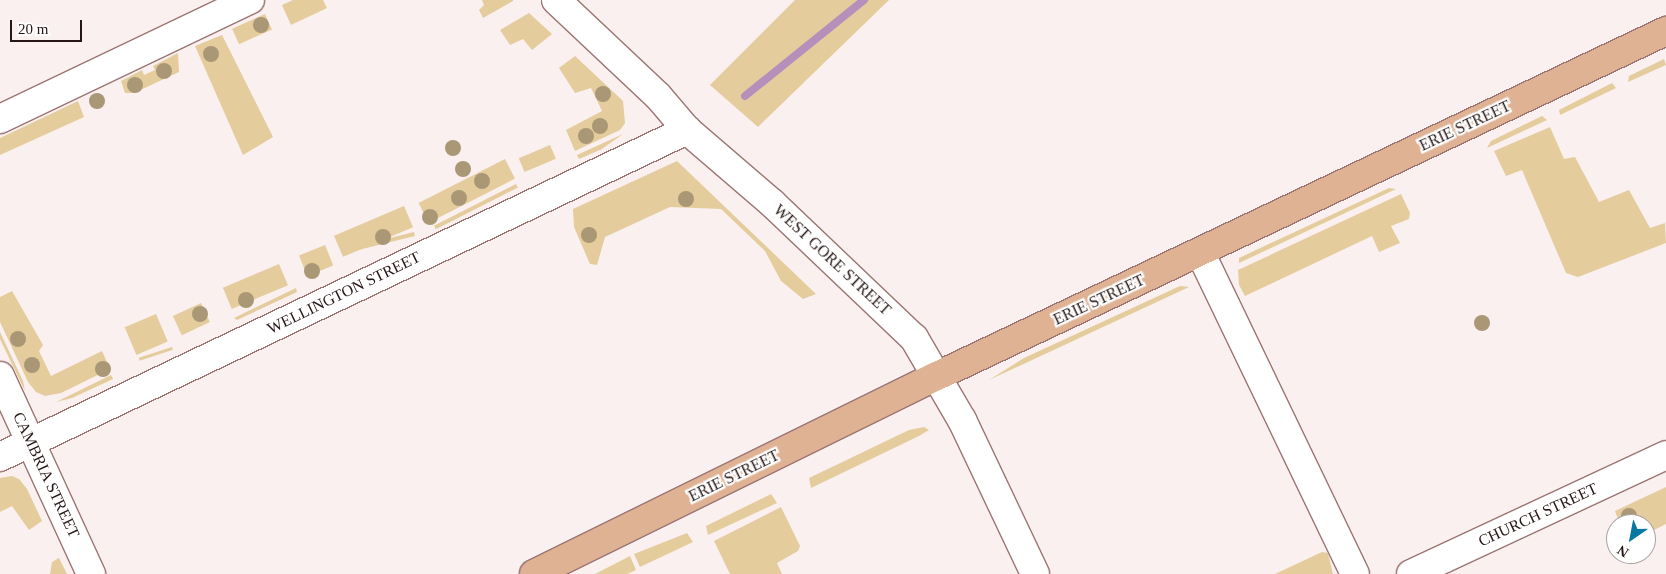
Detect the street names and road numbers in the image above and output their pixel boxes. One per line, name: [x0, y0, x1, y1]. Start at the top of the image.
street label: ERIE STREET: [1416, 97, 1514, 155]
street label: WEST GORE STREET: [769, 201, 895, 319]
street label: WELLINGTON STREET: [264, 248, 424, 338]
street label: ERIE STREET: [1050, 271, 1148, 329]
street label: CAMBRIA STREET: [8, 409, 84, 541]
street label: ERIE STREET: [686, 446, 782, 506]
street label: CHURCH STREET: [1475, 479, 1601, 551]

